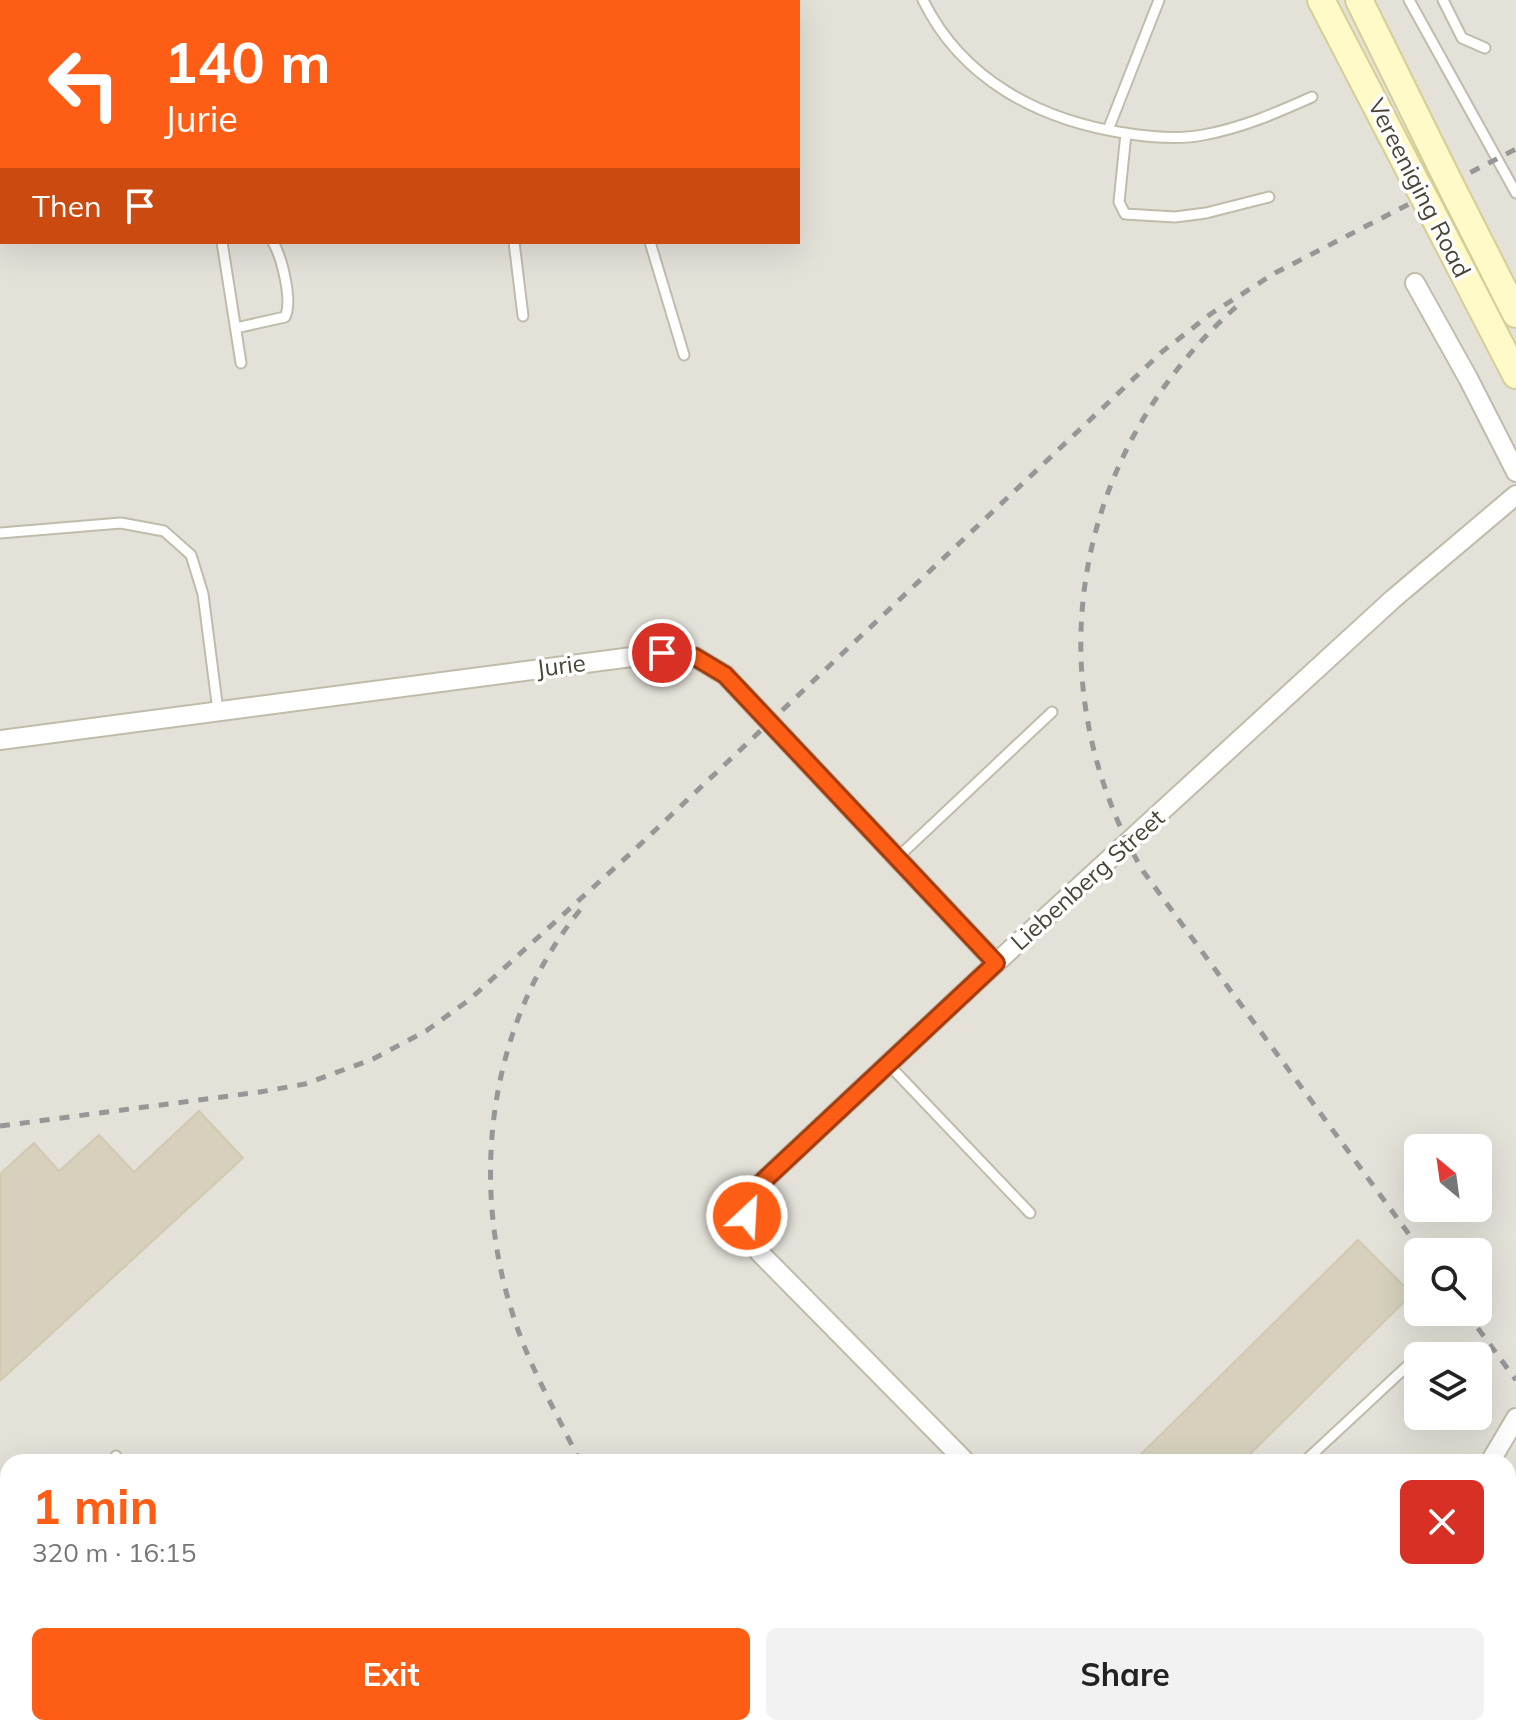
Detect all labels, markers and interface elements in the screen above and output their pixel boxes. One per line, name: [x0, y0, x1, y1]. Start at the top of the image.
text: 140 m: [164, 27, 331, 97]
icon: left: [32, 32, 136, 136]
street label: Vereeniging Road: [1362, 93, 1478, 282]
text: Jurie: [164, 96, 238, 141]
icon: arrive: [118, 184, 162, 228]
text: Then: [32, 187, 102, 225]
pin: [628, 619, 696, 687]
icon: arrive: [640, 631, 684, 675]
street label: Jurie: [535, 647, 587, 683]
street label: Liebenberg Street: [1004, 802, 1170, 956]
north arrow: [1404, 1134, 1492, 1222]
map controls: [1404, 1134, 1492, 1430]
position arrow: [705, 1174, 789, 1258]
button: search: [1404, 1238, 1492, 1326]
button: layers: [1404, 1342, 1492, 1430]
text: 1 min: [32, 1476, 159, 1536]
button: close: [1400, 1480, 1484, 1564]
text: 320 m · 16:15: [32, 1536, 196, 1569]
button: Exit: [32, 1628, 750, 1720]
button: Share: [766, 1628, 1484, 1720]

